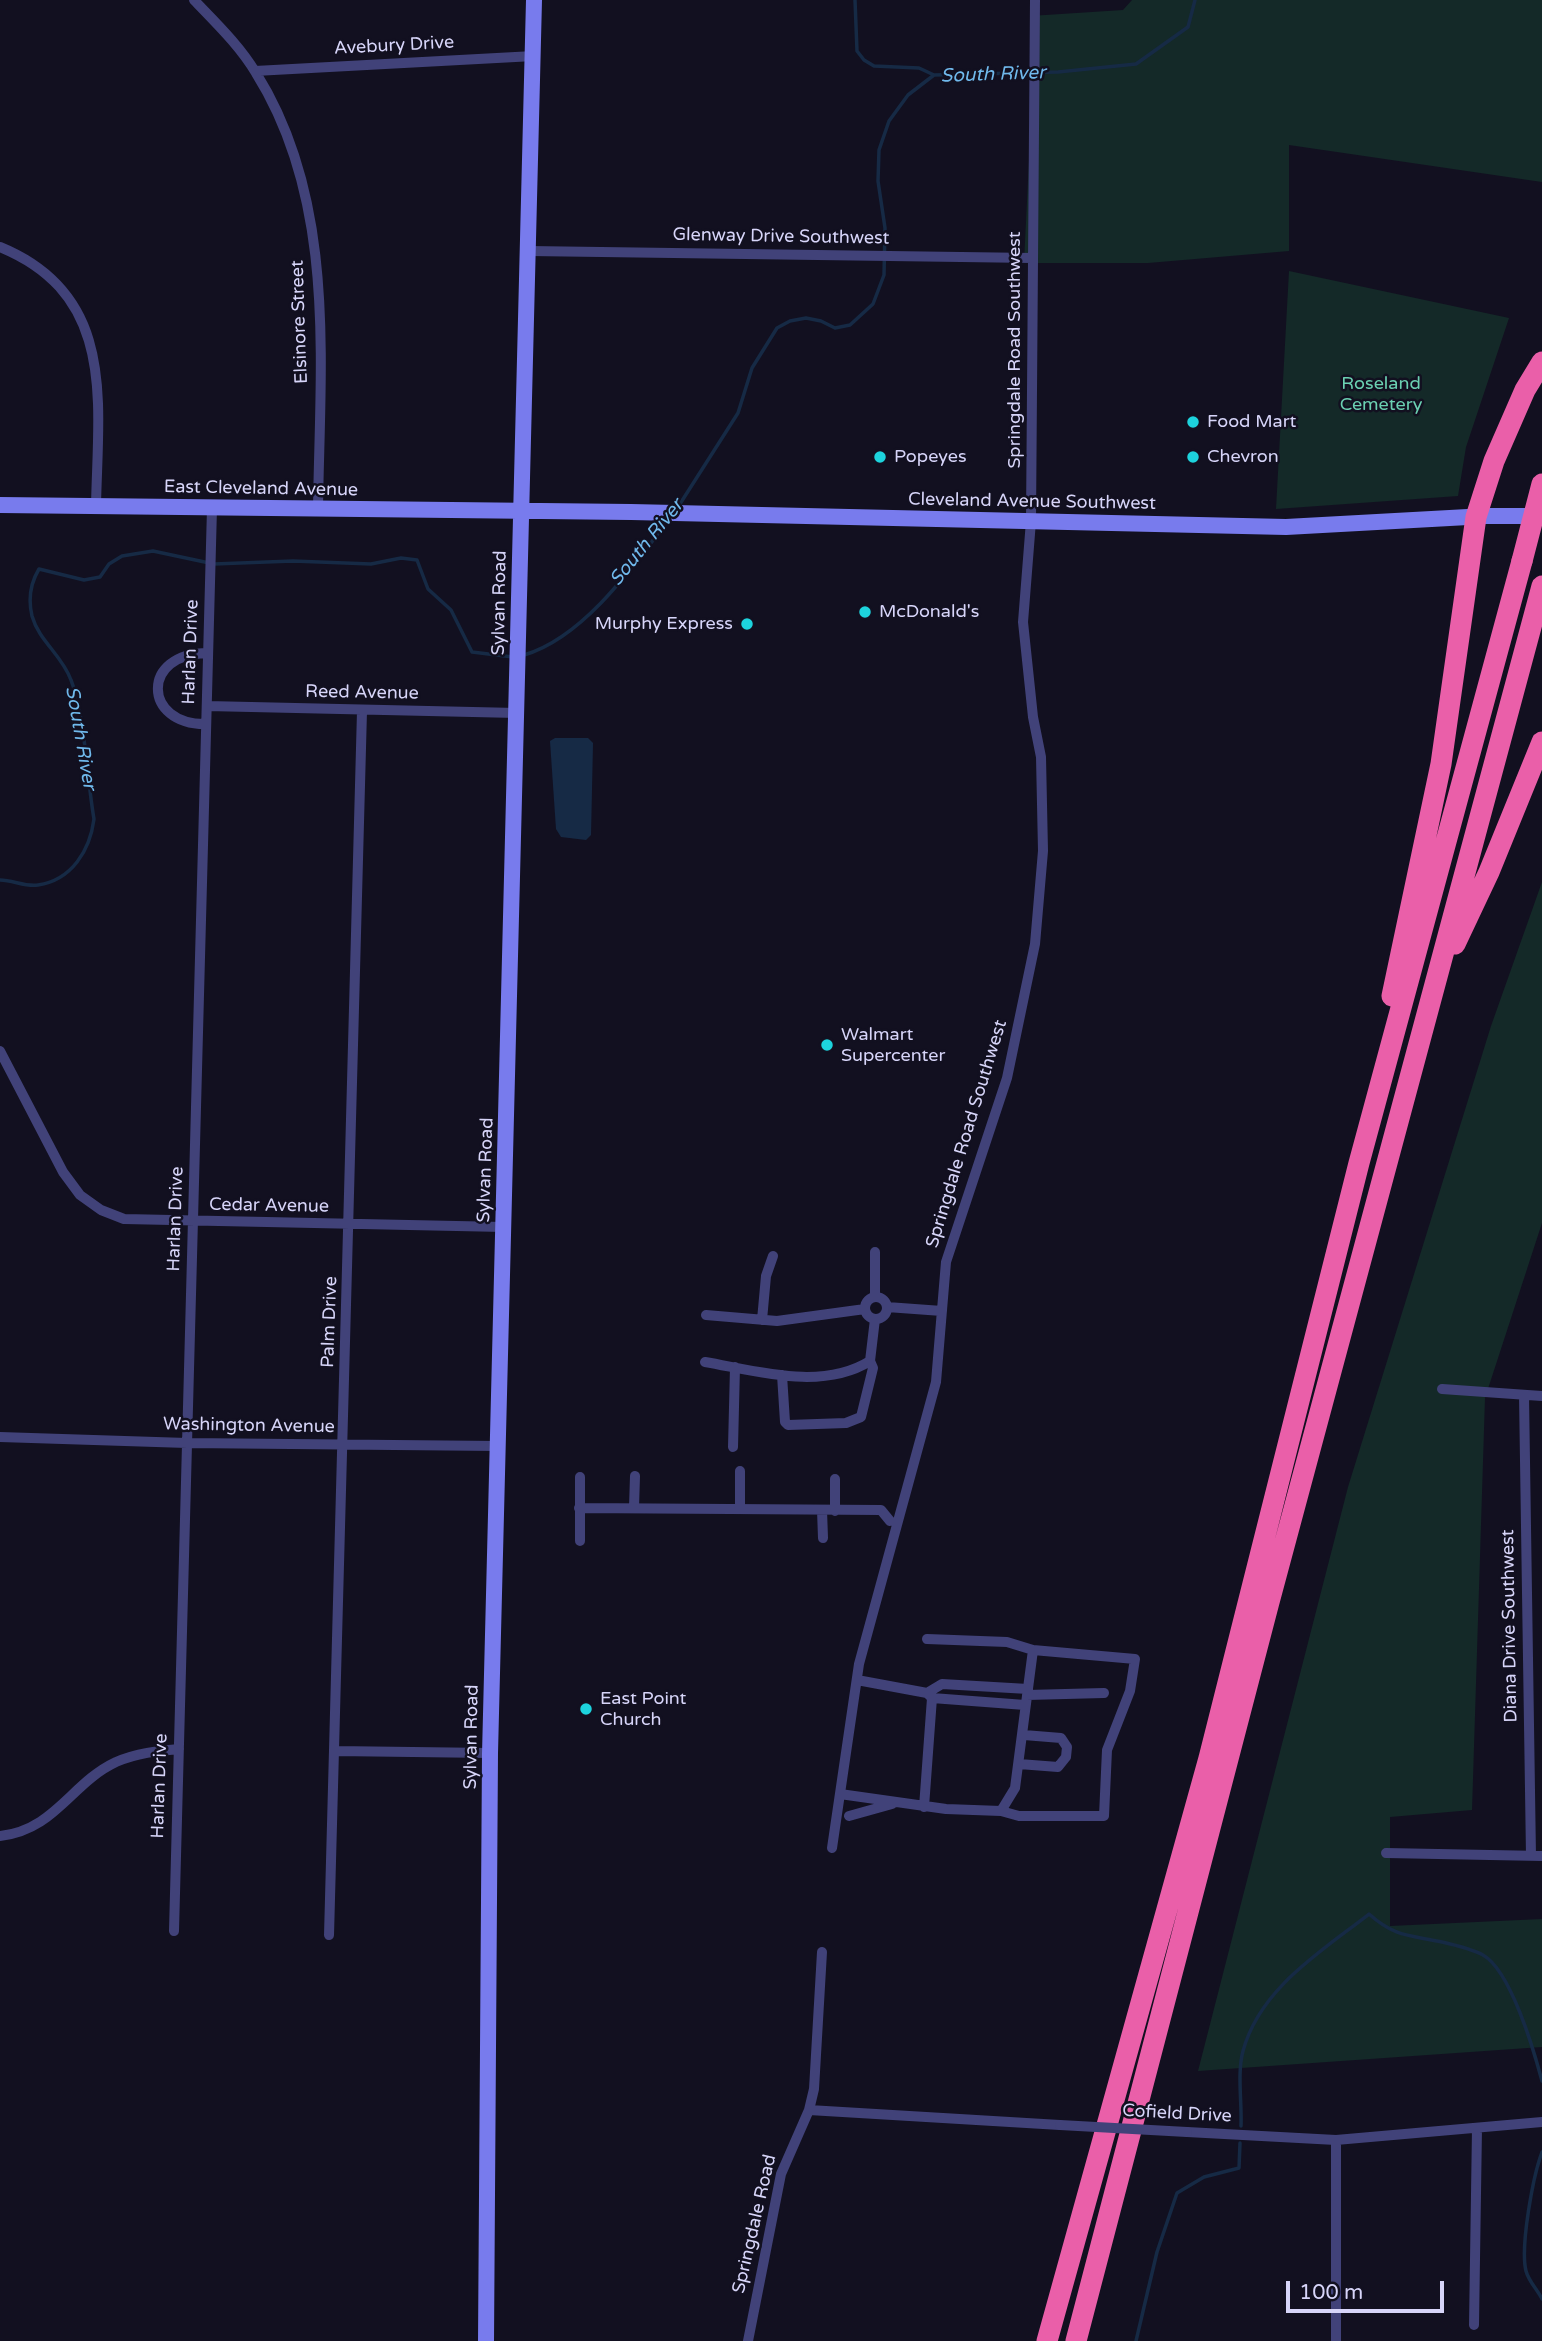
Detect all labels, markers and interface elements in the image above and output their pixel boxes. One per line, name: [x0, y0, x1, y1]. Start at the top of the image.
street label: Avebury Drive: [333, 32, 455, 60]
water label: South River: [940, 62, 1046, 88]
street label: Glenway Drive Southwest: [672, 224, 890, 250]
street label: Springdale Road Southwest: [1004, 231, 1026, 469]
street label: Elsinore Street: [287, 260, 313, 384]
park label: Roseland Cemetery: [1340, 373, 1422, 416]
place label: Food Mart: [1207, 411, 1296, 433]
marker: Food Mart: [1185, 414, 1201, 430]
place label: Popeyes: [894, 446, 967, 468]
place label: Chevron: [1207, 446, 1279, 468]
marker: Popeyes: [872, 449, 888, 465]
marker: Chevron: [1185, 449, 1201, 465]
street label: East Cleveland Avenue: [164, 477, 358, 501]
street label: Cleveland Avenue Southwest: [908, 489, 1156, 515]
water label: South River: [605, 495, 689, 591]
street label: Sylvan Road: [488, 550, 512, 656]
street label: Harlan Drive: [178, 599, 204, 705]
place label: McDonald's: [879, 601, 979, 623]
marker: McDonald's: [857, 604, 873, 620]
place label: Murphy Express: [595, 613, 733, 635]
marker: Murphy Express: [739, 616, 755, 632]
street label: Reed Avenue: [305, 681, 419, 705]
water label: South River: [60, 684, 100, 792]
street label: Springdale Road Southwest: [922, 1017, 1012, 1251]
place label: Walmart Supercenter: [841, 1024, 945, 1066]
marker: Walmart Supercenter: [819, 1037, 835, 1053]
street label: Sylvan Road: [473, 1117, 499, 1223]
street label: Harlan Drive: [163, 1166, 189, 1272]
street label: Cedar Avenue: [209, 1194, 329, 1218]
street label: Palm Drive: [318, 1276, 342, 1368]
street label: Washington Avenue: [163, 1414, 335, 1438]
street label: Diana Drive Southwest: [1498, 1529, 1522, 1723]
street label: Sylvan Road: [460, 1684, 484, 1790]
place label: East Point Church: [600, 1688, 686, 1730]
marker: East Point Church: [578, 1701, 594, 1717]
street label: Harlan Drive: [147, 1733, 173, 1839]
street label: Cofield Drive: [1122, 2100, 1232, 2128]
street label: Springdale Road: [728, 2152, 782, 2296]
scale bar: [1290, 2268, 1448, 2312]
text: 100 m: [1299, 2280, 1363, 2305]

